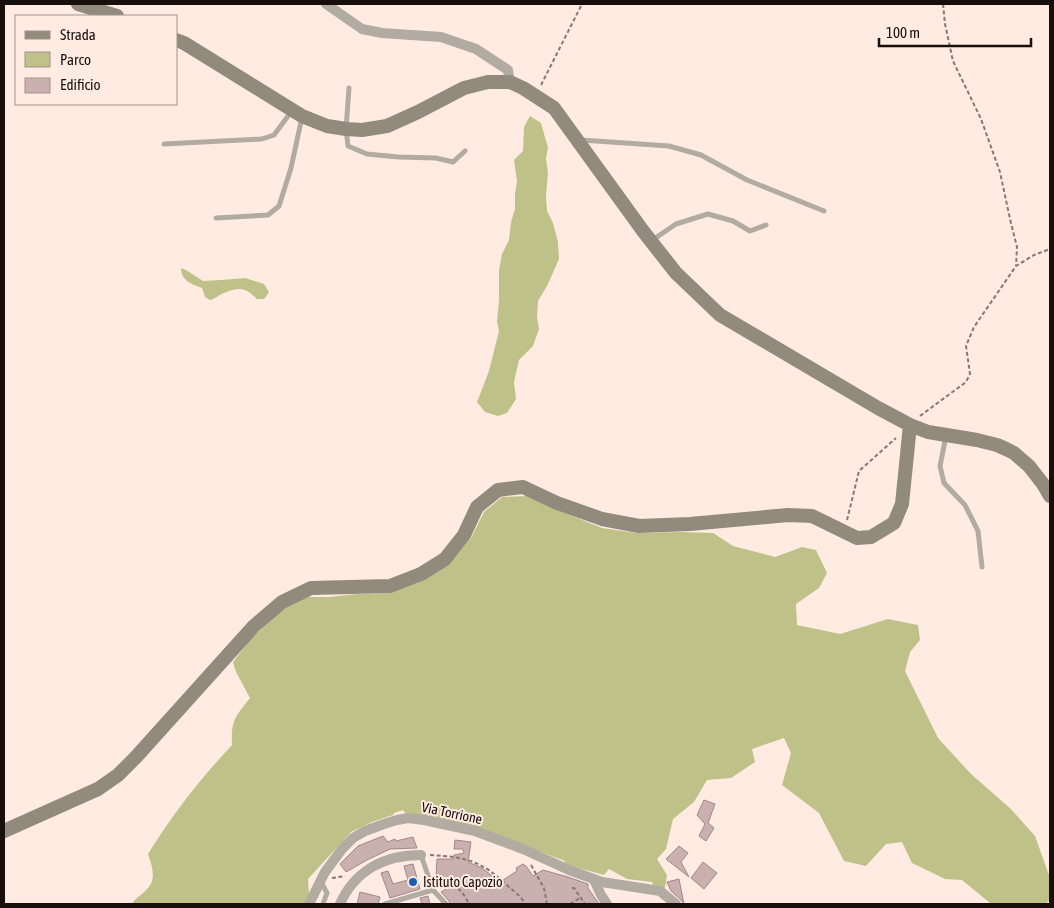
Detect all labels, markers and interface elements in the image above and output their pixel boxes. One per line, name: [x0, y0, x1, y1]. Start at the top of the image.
legend: [15, 15, 178, 105]
scale bar: [879, 15, 1032, 47]
text: 100 m: [886, 24, 920, 41]
text: Strada: [60, 26, 96, 43]
text: Parco: [60, 51, 91, 68]
text: Edificio: [60, 76, 101, 93]
street label: Via Torrione: [420, 799, 484, 827]
place label: Istituto Capozio: [423, 874, 503, 890]
marker: Istituto Capozio: [407, 876, 419, 888]

